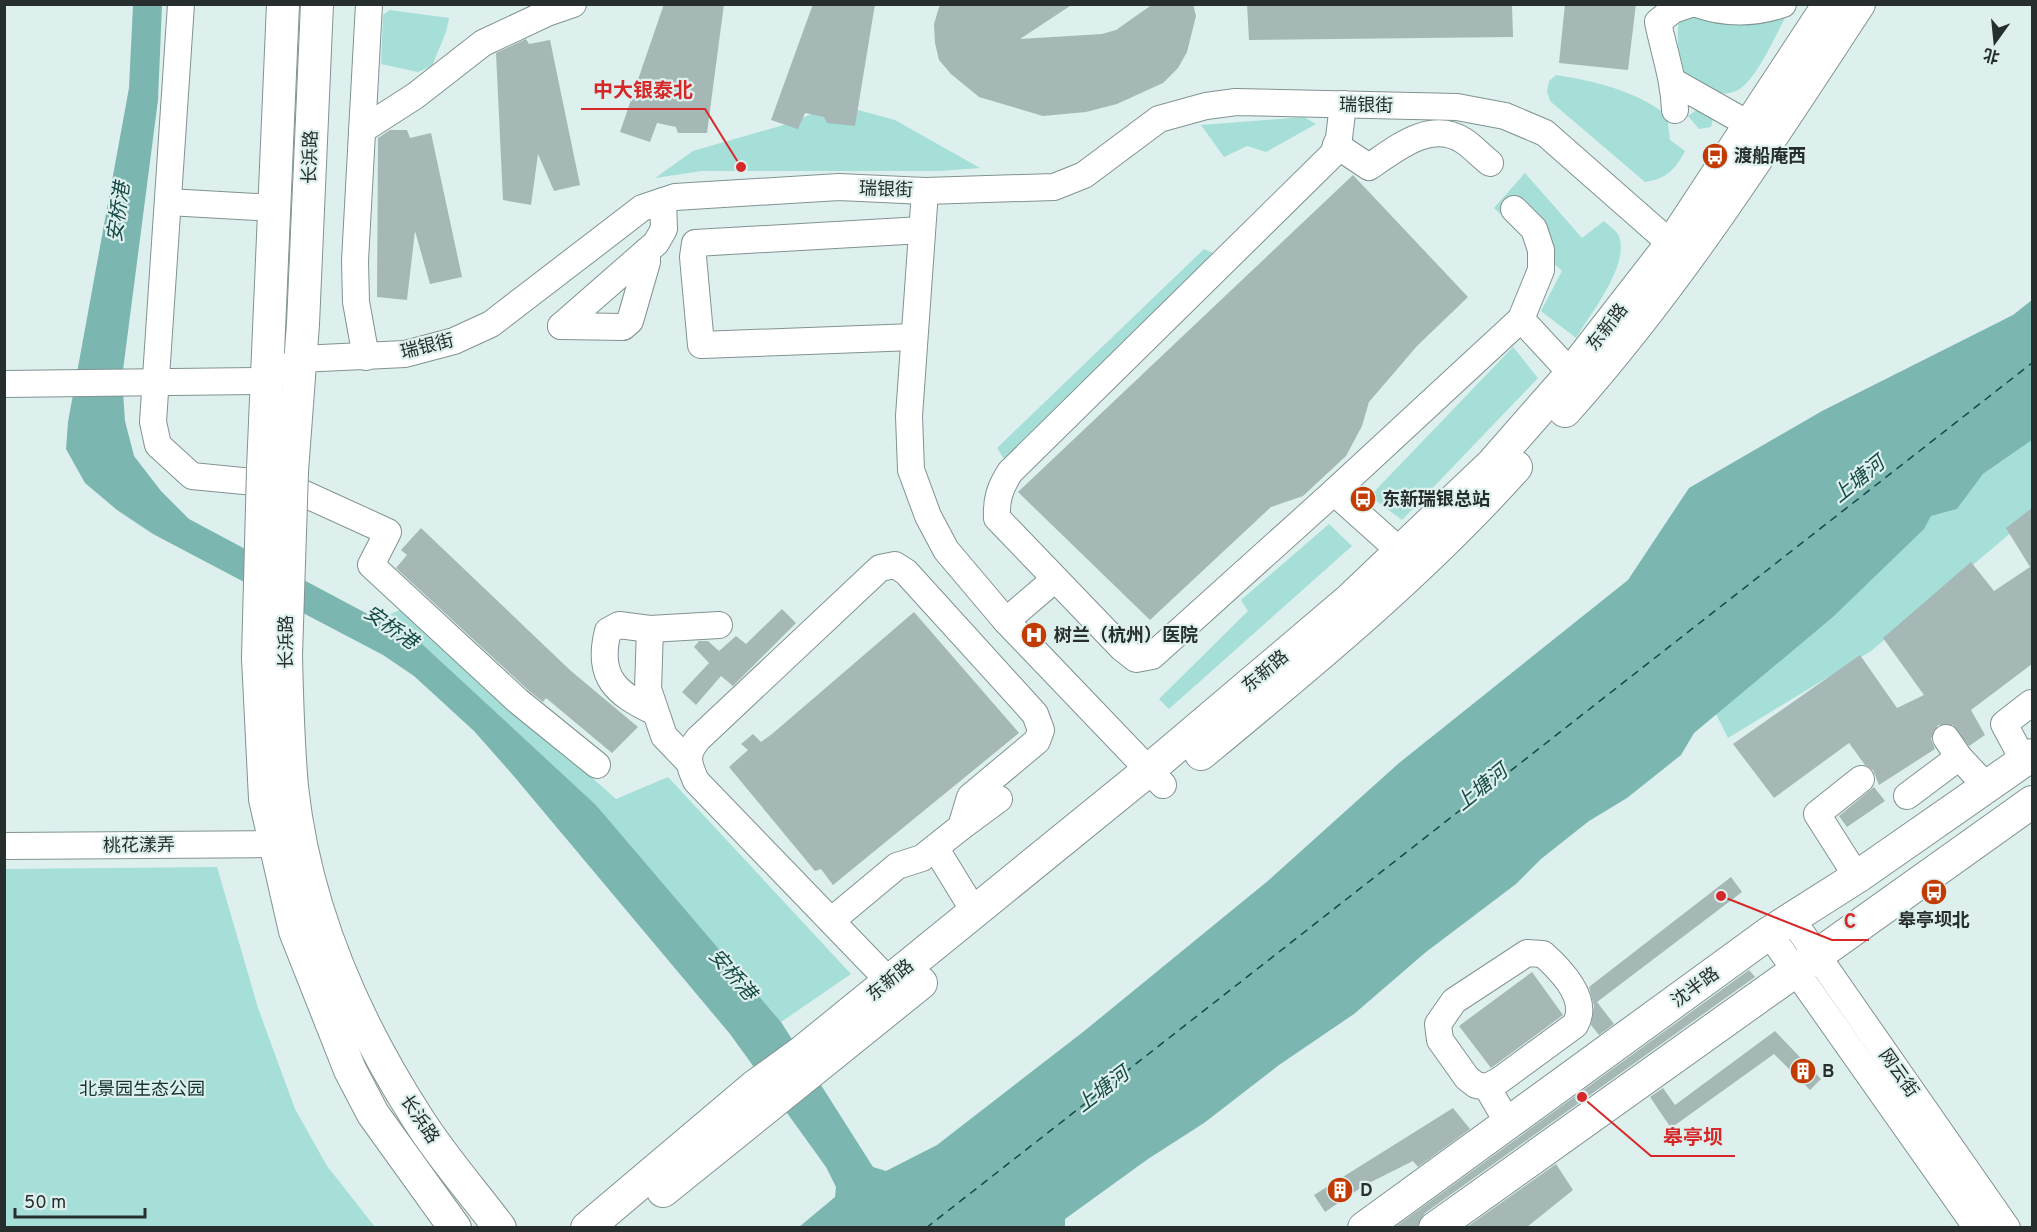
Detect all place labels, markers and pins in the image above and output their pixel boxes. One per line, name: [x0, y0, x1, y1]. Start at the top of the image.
callout: 中大银泰北: [581, 71, 705, 109]
bus stop icon: 渡船庵西: [1700, 141, 1730, 171]
place label: 渡船庵西: [1734, 146, 1806, 169]
bus stop icon: 东新瑞银总站: [1348, 484, 1378, 514]
place label: 东新瑞银总站: [1382, 489, 1490, 512]
hospital icon: 树兰（杭州）医院: [1019, 620, 1049, 650]
place label: 树兰（杭州）医院: [1054, 625, 1198, 648]
bus stop icon: 皋亭坝北: [1919, 877, 1949, 907]
callout: C: [1832, 902, 1869, 940]
place label: 皋亭坝北: [1898, 910, 1970, 933]
building icon: B: [1788, 1056, 1818, 1086]
place label: B: [1822, 1061, 1834, 1084]
callout: 皋亭坝: [1651, 1118, 1735, 1156]
building icon: D: [1325, 1175, 1355, 1205]
place label: D: [1360, 1180, 1373, 1203]

